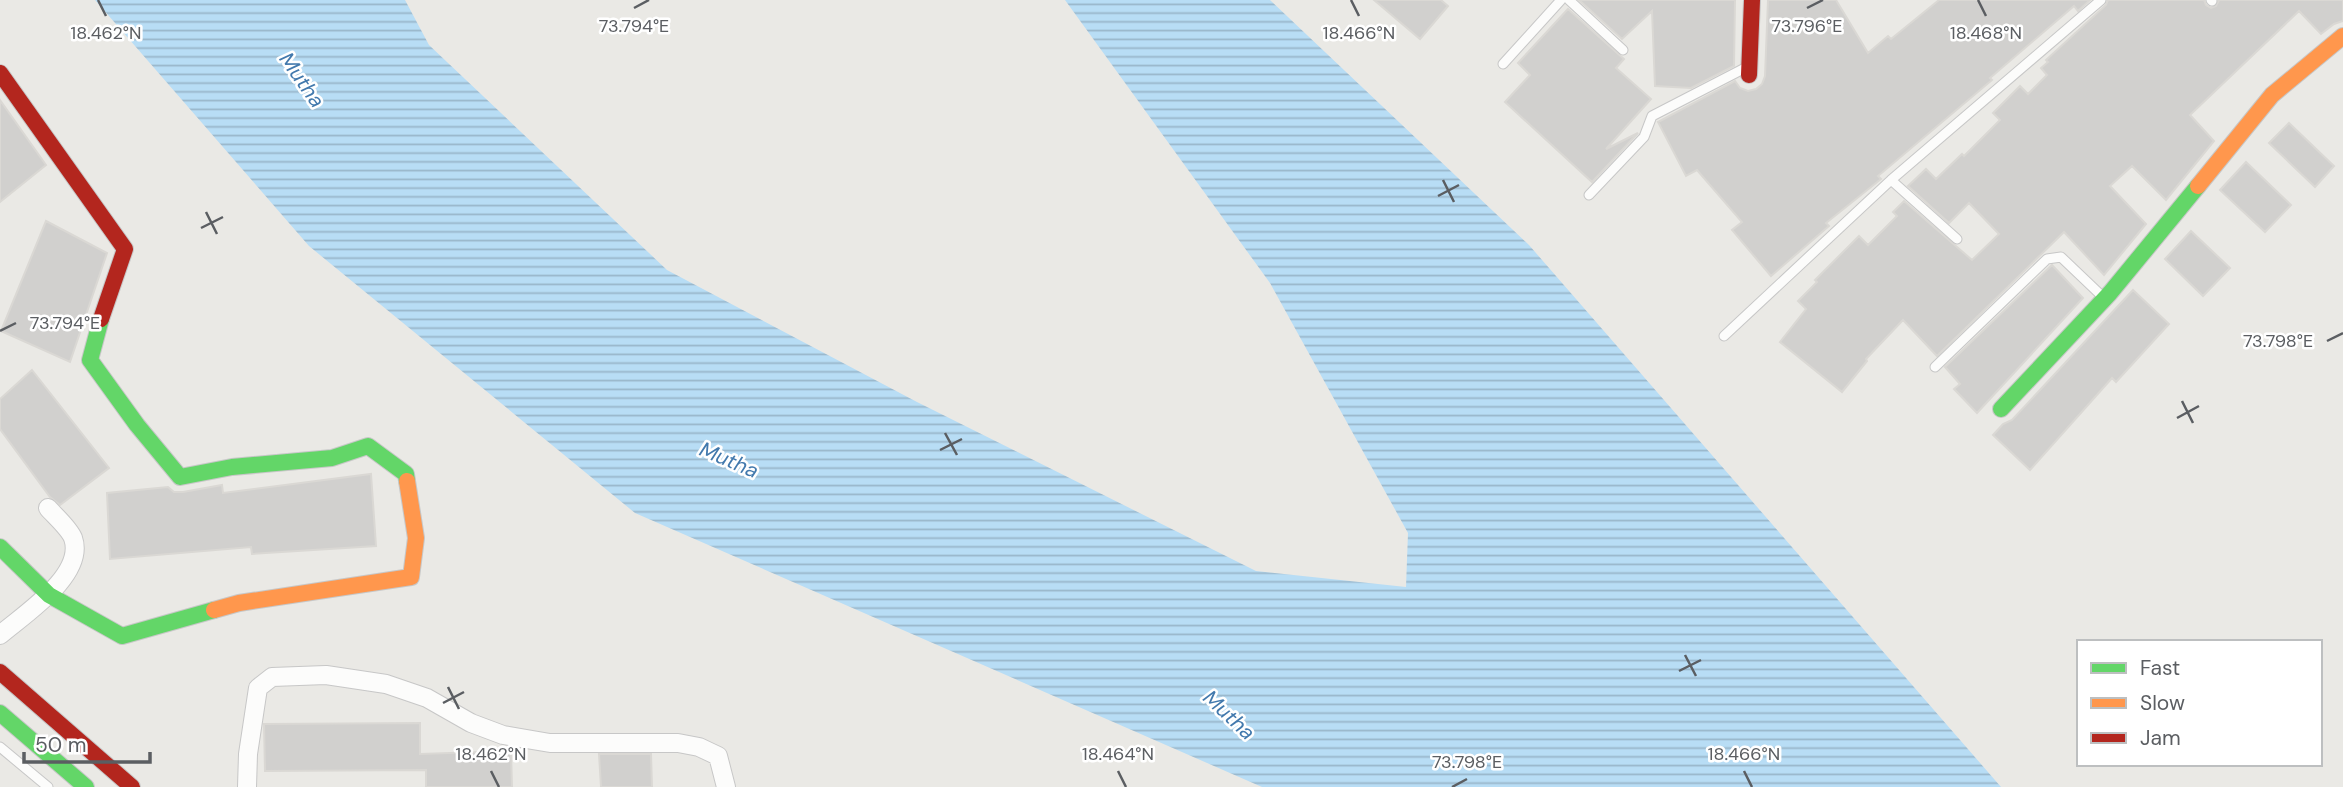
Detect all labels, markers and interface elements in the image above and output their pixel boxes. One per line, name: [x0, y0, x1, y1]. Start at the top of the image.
text: 73.794°E: [599, 14, 669, 38]
text: 73.796°E: [1772, 14, 1842, 38]
text: 18.462°N: [71, 21, 141, 45]
text: 18.466°N: [1323, 21, 1395, 45]
text: 18.468°N: [1950, 21, 2022, 45]
water label: Mutha: [273, 47, 331, 113]
text: 73.794°E: [30, 311, 100, 335]
text: 73.798°E: [2243, 329, 2313, 353]
water label: Mutha: [695, 435, 763, 485]
legend: [2077, 640, 2322, 766]
text: Fast: [2140, 654, 2180, 682]
water label: Mutha: [1197, 684, 1261, 746]
text: Slow: [2140, 689, 2185, 717]
scale bar: [24, 720, 150, 764]
text: Jam: [2140, 724, 2181, 752]
text: 50 m: [35, 731, 86, 759]
text: 18.462°N: [456, 742, 526, 766]
text: 18.464°N: [1082, 742, 1154, 766]
text: 18.466°N: [1708, 742, 1780, 766]
text: 73.798°E: [1432, 750, 1502, 774]

